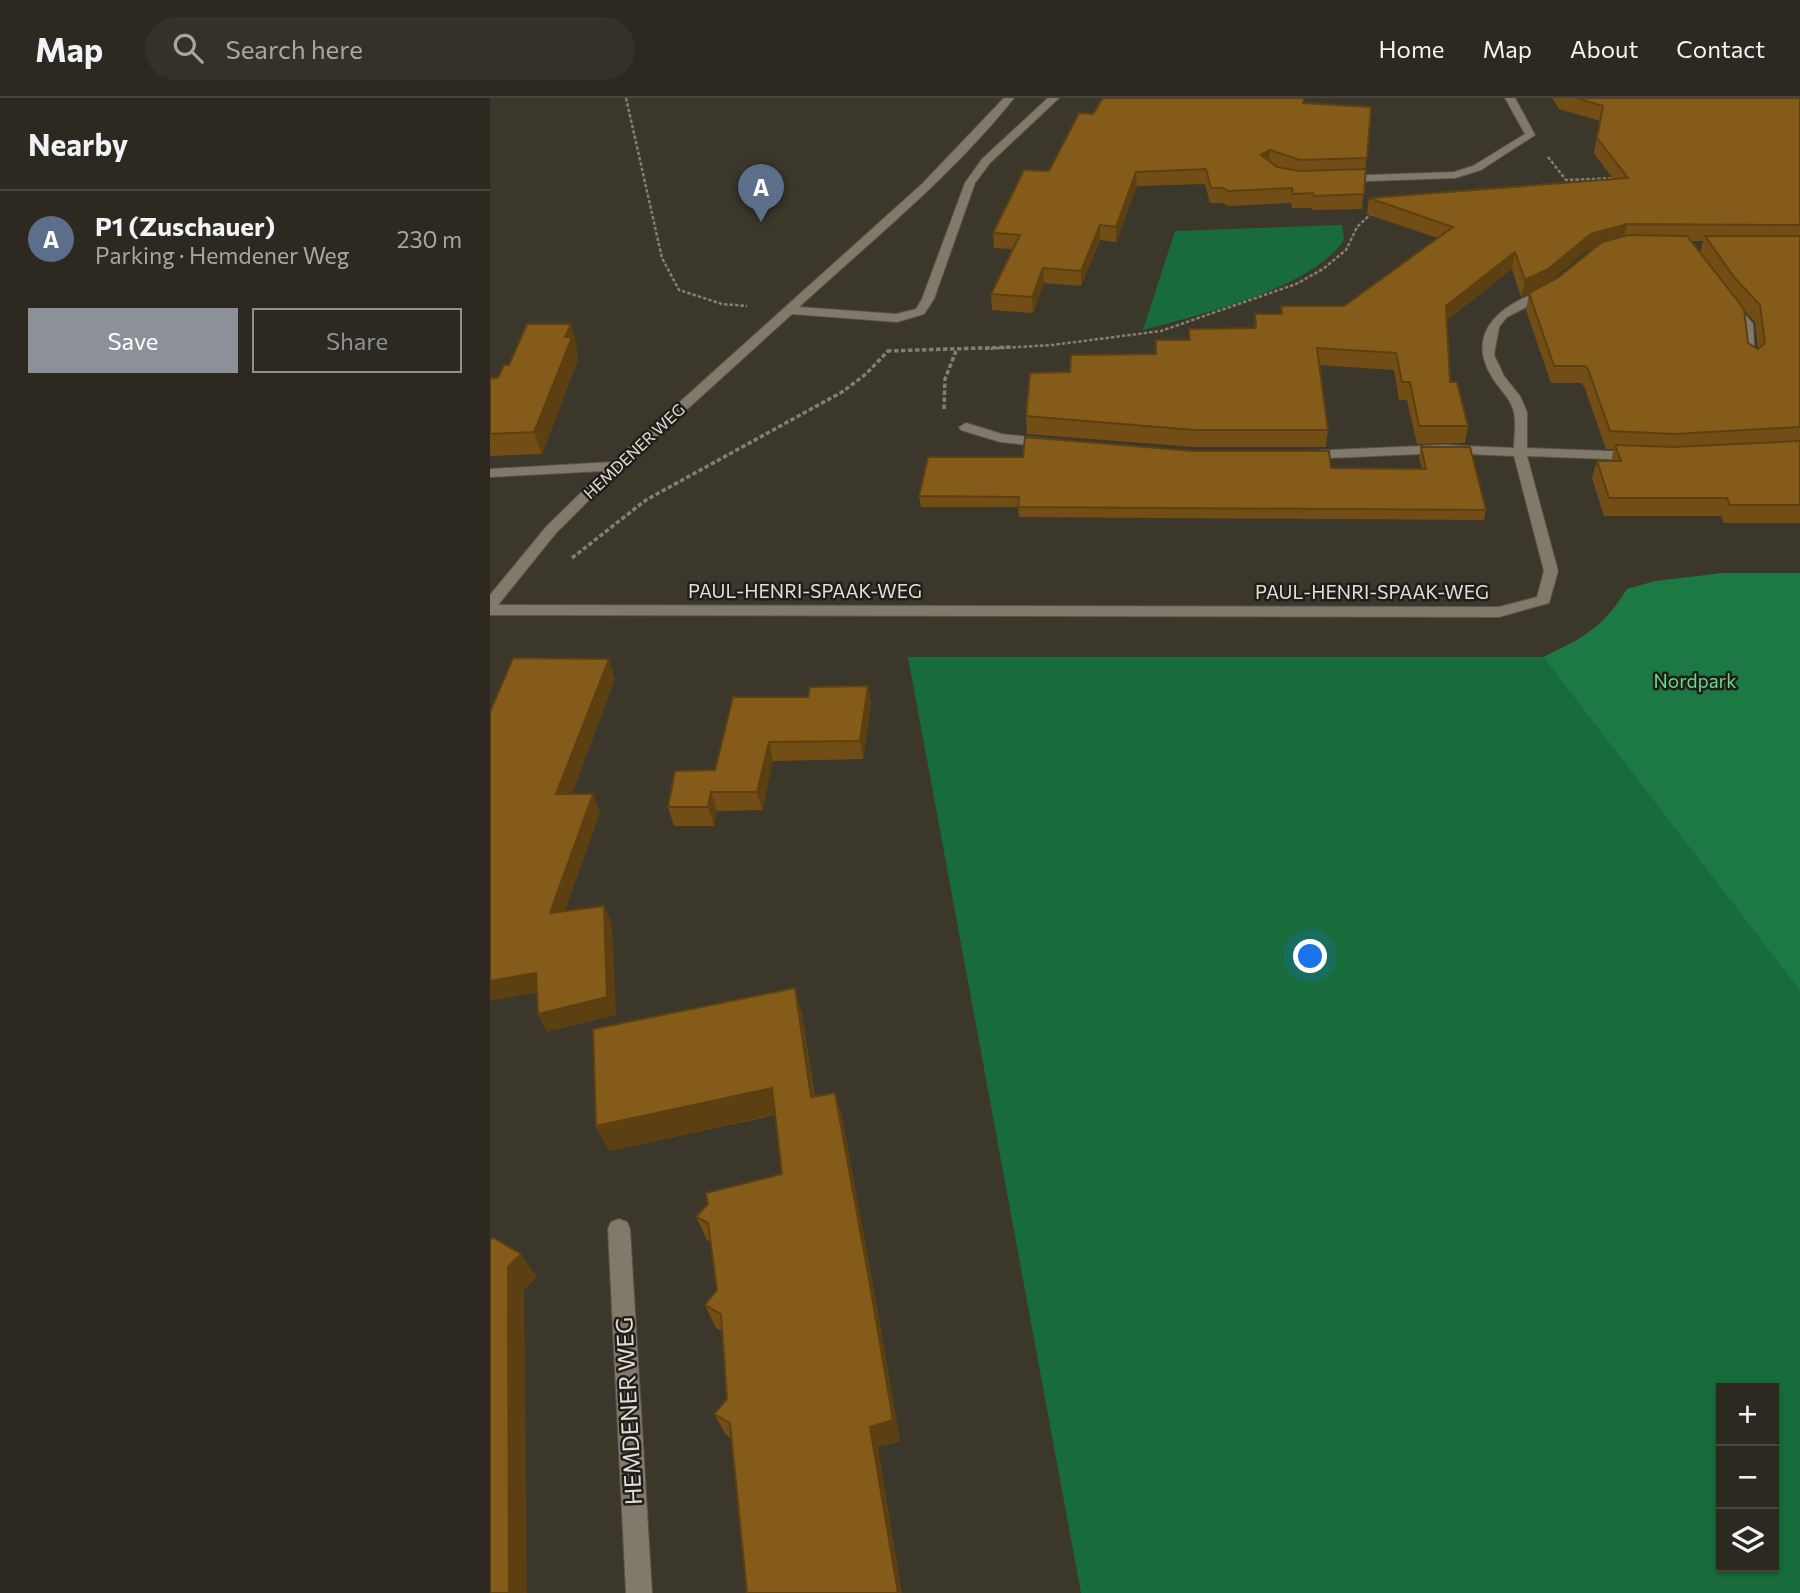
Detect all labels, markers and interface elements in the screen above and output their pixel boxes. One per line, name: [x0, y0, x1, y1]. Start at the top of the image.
search box: [145, 17, 635, 80]
text: Map: [35, 28, 103, 69]
icon: search: [169, 29, 207, 67]
text: Search here: [225, 33, 363, 64]
text: Home: [1379, 34, 1445, 63]
text: Map: [1483, 34, 1532, 63]
text: About: [1570, 34, 1638, 63]
text: Contact: [1676, 34, 1765, 63]
text: Nearby: [28, 125, 128, 162]
pin: A: [738, 164, 784, 222]
text: P1 (Zuschauer): [95, 210, 275, 241]
text: A: [43, 225, 59, 253]
text: 230 m: [397, 225, 462, 253]
text: Parking · Hemdener Weg: [95, 241, 349, 269]
button: Save: [28, 308, 238, 373]
button: Share: [252, 308, 462, 373]
street label: HEMDENER WEG: [579, 399, 688, 502]
street label: PAUL-HENRI-SPAAK-WEG: [688, 579, 922, 602]
street label: PAUL-HENRI-SPAAK-WEG: [1255, 580, 1489, 603]
park label: Nordpark: [1654, 669, 1736, 692]
your location: [1293, 939, 1327, 973]
street label: HEMDENER WEG: [609, 1316, 647, 1506]
map controls: [1716, 1383, 1779, 1572]
button: +: [1716, 1383, 1779, 1446]
button: −: [1716, 1446, 1779, 1509]
button: layers: [1716, 1509, 1779, 1572]

